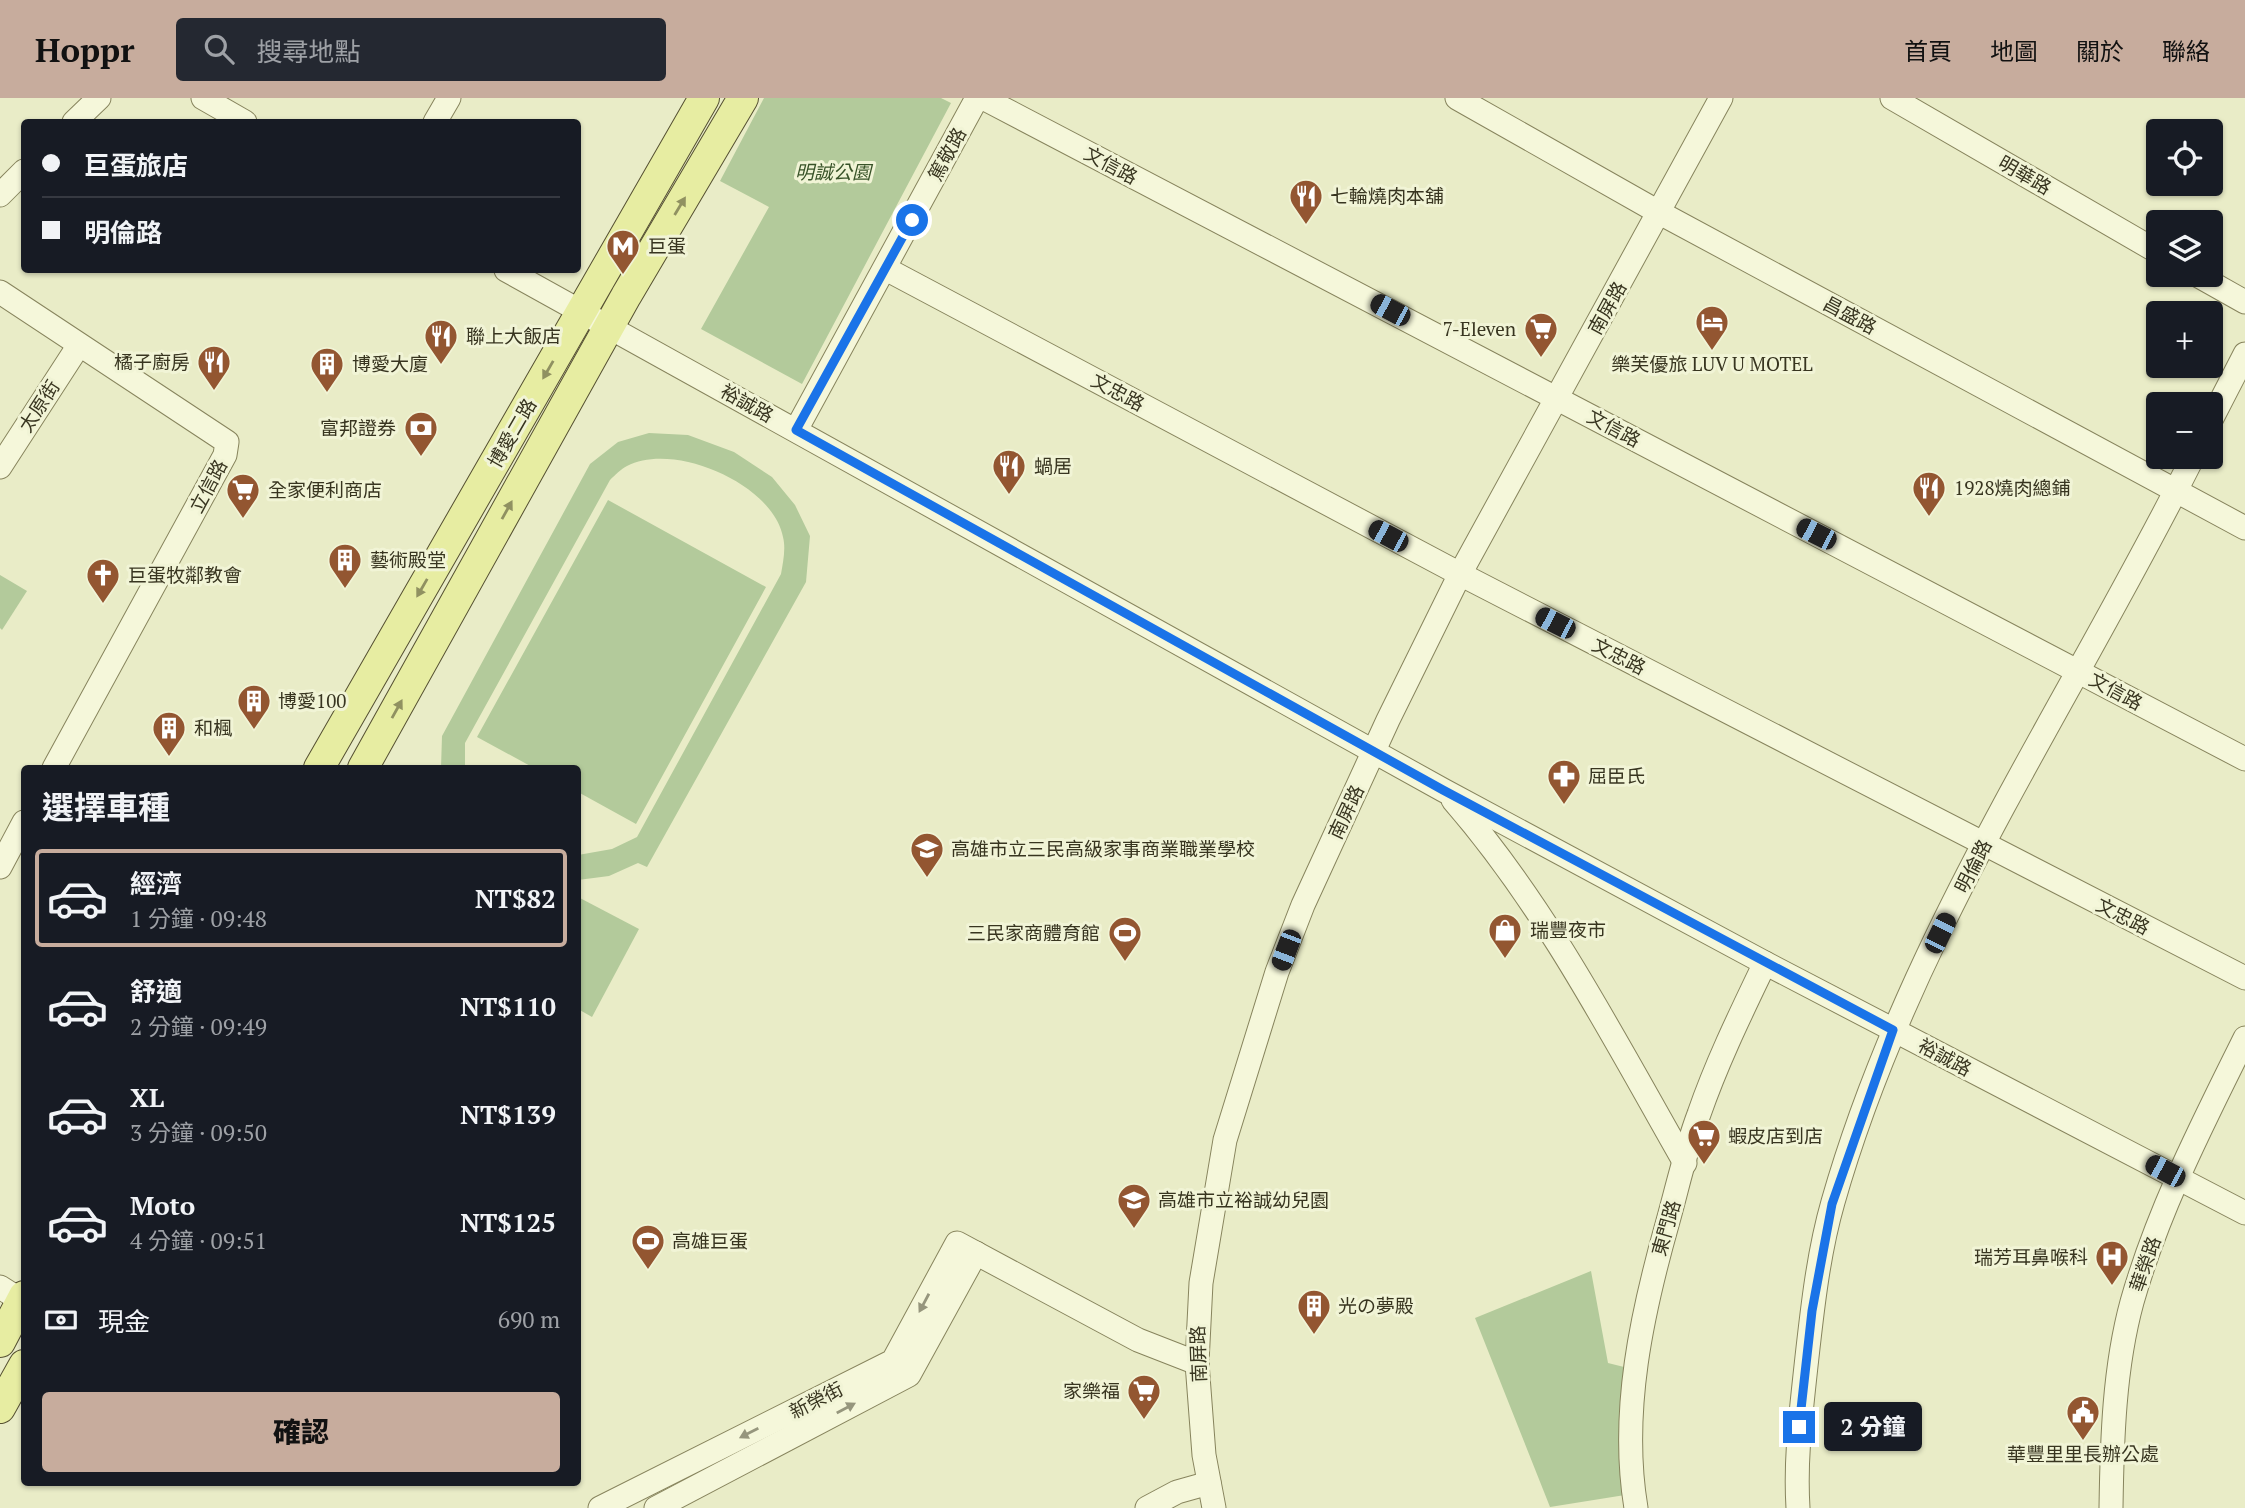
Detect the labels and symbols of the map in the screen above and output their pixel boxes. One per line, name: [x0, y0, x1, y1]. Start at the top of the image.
street label: 篤敬路: [922, 123, 971, 185]
street label: 文信路: [1080, 140, 1142, 189]
street label: 明華路: [1994, 149, 2056, 200]
park label: 明誠公園: [795, 159, 874, 184]
restaurant icon: 七輪燒肉本舖: [1287, 177, 1325, 226]
place label: 七輪燒肉本舖: [1330, 183, 1444, 208]
one-way arrow: [674, 196, 686, 215]
route start: [896, 204, 928, 236]
metro station icon: 巨蛋: [604, 227, 642, 276]
place label: 巨蛋: [648, 233, 686, 258]
street label: 南屏路: [1582, 277, 1631, 339]
street label: 昌盛路: [1819, 290, 1881, 339]
car: [1367, 291, 1414, 329]
hotel icon: 樂芙優旅 LUV U MOTEL: [1693, 303, 1731, 352]
supermarket icon: 7-Eleven: [1522, 310, 1560, 359]
place label: 7-Eleven: [1443, 316, 1516, 341]
restaurant icon: 聯上大飯店: [422, 317, 460, 366]
place label: 聯上大飯店: [466, 323, 561, 348]
restaurant icon: 橘子廚房: [195, 343, 233, 392]
building icon: 博愛大廈: [308, 345, 346, 394]
place label: 橘子廚房: [114, 349, 190, 374]
place label: 博愛大廈: [352, 351, 428, 376]
place label: 樂芙優旅 LUV U MOTEL: [1611, 351, 1813, 376]
one-way arrow: [542, 360, 554, 379]
street label: 文忠路: [1087, 367, 1149, 416]
street label: 太原街: [13, 375, 65, 436]
street label: 裕誠路: [716, 378, 778, 427]
street label: 博愛二路: [482, 394, 541, 472]
street label: 文信路: [1583, 403, 1645, 452]
bank icon: 富邦證券: [402, 409, 440, 458]
place label: 富邦證券: [320, 415, 396, 440]
restaurant icon: 蝸居: [990, 447, 1028, 496]
place label: 蝸居: [1034, 453, 1072, 478]
street label: 立信路: [183, 455, 232, 517]
restaurant icon: 1928燒肉總鋪: [1910, 469, 1948, 518]
supermarket icon: 全家便利商店: [224, 471, 262, 520]
place label: 1928燒肉總鋪: [1954, 475, 2071, 500]
place label: 全家便利商店: [268, 477, 382, 502]
one-way arrow: [501, 500, 513, 520]
car: [1793, 515, 1840, 553]
car: [1365, 517, 1412, 555]
building icon: 藝術殿堂: [326, 541, 364, 590]
place label: 藝術殿堂: [370, 547, 446, 572]
church icon: 巨蛋牧鄰教會: [84, 556, 122, 605]
place label: 巨蛋牧鄰教會: [128, 562, 242, 587]
one-way arrow: [416, 578, 428, 598]
car: [1532, 604, 1579, 642]
street label: 文忠路: [1588, 631, 1650, 680]
street label: 文信路: [2085, 666, 2147, 715]
building icon: 博愛100: [235, 682, 273, 731]
place label: 博愛100: [278, 688, 346, 713]
one-way arrow: [391, 699, 403, 718]
building icon: 和楓: [150, 709, 188, 758]
place label: 和楓: [194, 715, 232, 740]
pharmacy icon: 屈臣氏: [1545, 757, 1583, 806]
place label: 屈臣氏: [1588, 763, 1645, 788]
street label: 南屏路: [1322, 781, 1369, 843]
school or university icon: 高雄市立三民高級家事商業職業學校: [908, 830, 946, 879]
street label: 明倫路: [1948, 835, 1997, 897]
place label: 高雄市立三民高級家事商業職業學校: [951, 836, 1255, 861]
street label: 文忠路: [2092, 891, 2154, 940]
car: [1922, 910, 1959, 956]
shop icon: 瑞豐夜市: [1486, 911, 1524, 960]
sports icon: 三民家商體育館: [1106, 914, 1144, 963]
place label: 瑞豐夜市: [1530, 917, 1606, 942]
place label: 三民家商體育館: [967, 920, 1100, 945]
car: [1269, 927, 1304, 973]
street label: 裕誠路: [1914, 1032, 1976, 1081]
supermarket icon: 蝦皮店到店: [1685, 1117, 1723, 1166]
place label: 蝦皮店到店: [1728, 1123, 1823, 1148]
car: [2142, 1152, 2189, 1190]
school or university icon: 高雄市立裕誠幼兒園: [1115, 1181, 1153, 1230]
place label: 高雄市立裕誠幼兒園: [1158, 1187, 1329, 1212]
street label: 東門路: [1646, 1197, 1685, 1259]
sports icon: 高雄巨蛋: [629, 1222, 667, 1271]
place label: 高雄巨蛋: [672, 1228, 748, 1253]
street label: 華榮路: [2123, 1233, 2166, 1295]
hospital icon: 瑞芳耳鼻喉科: [2093, 1238, 2131, 1287]
place label: 瑞芳耳鼻喉科: [1974, 1244, 2088, 1269]
building icon: 光の夢殿: [1295, 1287, 1333, 1336]
one-way arrow: [919, 1293, 930, 1313]
place label: 光の夢殿: [1338, 1293, 1414, 1318]
street label: 南屏路: [1184, 1325, 1211, 1383]
supermarket icon: 家樂福: [1125, 1372, 1163, 1421]
street label: 新榮街: [785, 1375, 847, 1424]
place label: 家樂福: [1063, 1378, 1120, 1403]
public building icon: 華豐里里長辦公處: [2064, 1393, 2102, 1442]
one-way arrow: [836, 1402, 856, 1413]
callout: 2 分鐘: [1824, 1402, 1922, 1452]
route end: [1783, 1411, 1815, 1443]
one-way arrow: [739, 1428, 759, 1439]
place label: 華豐里里長辦公處: [2007, 1441, 2159, 1466]

